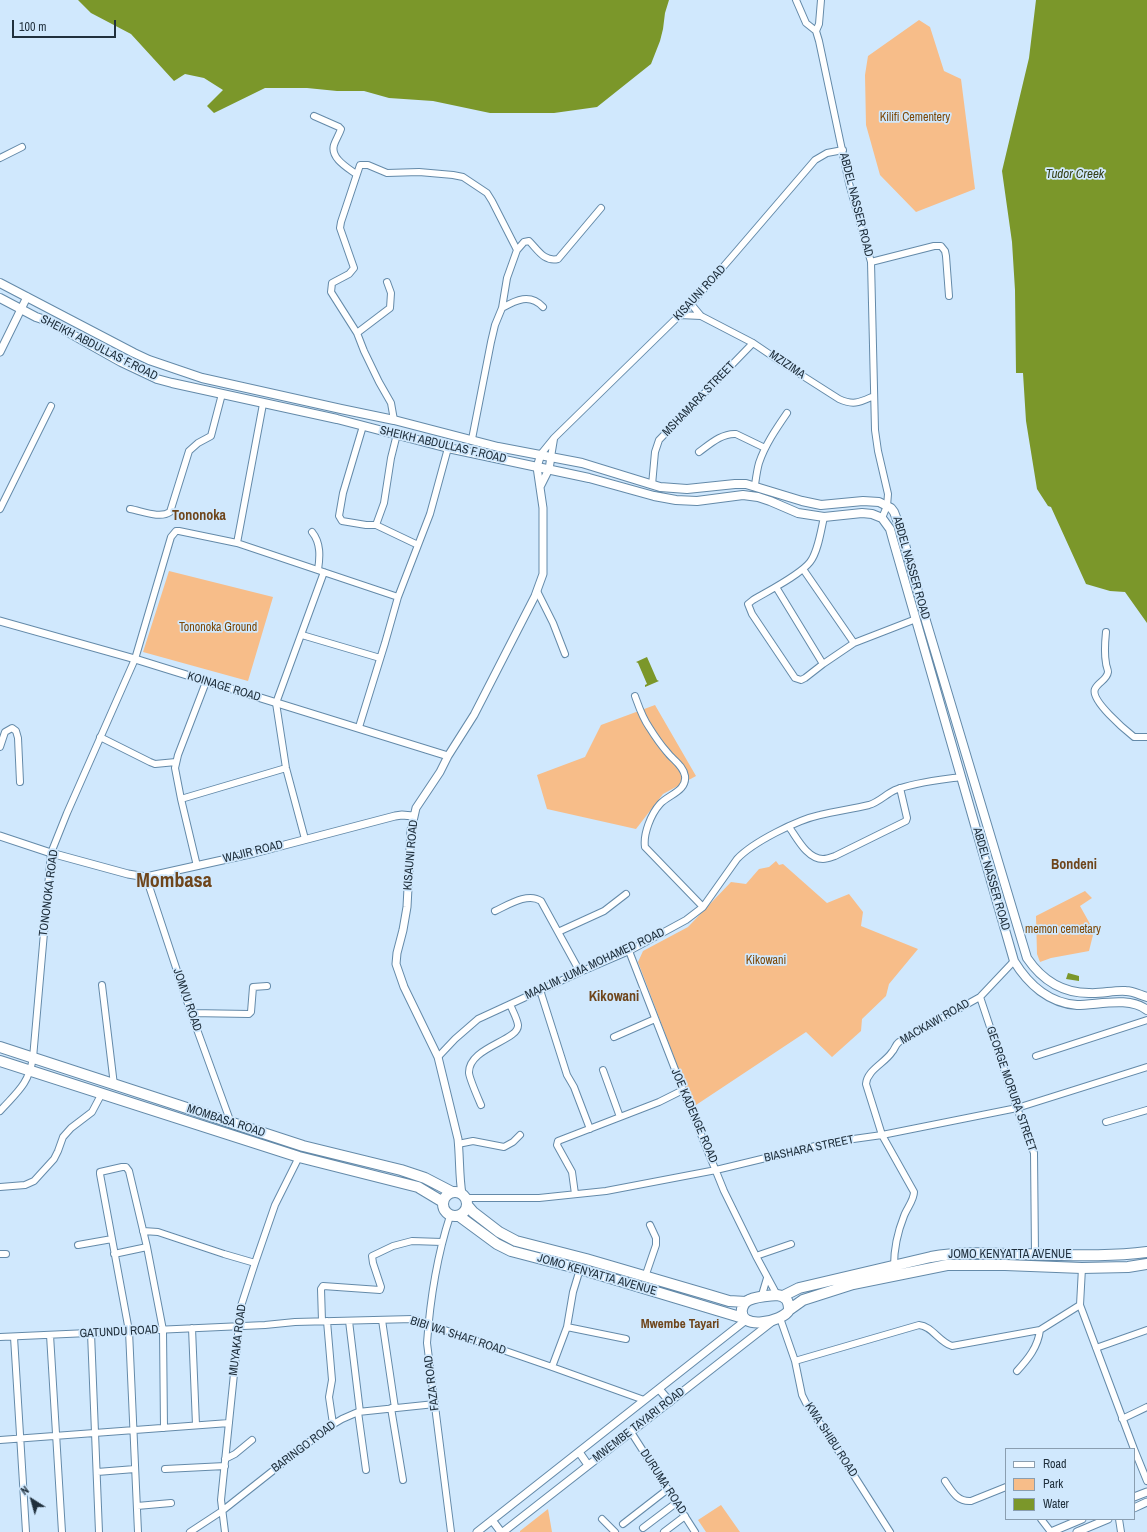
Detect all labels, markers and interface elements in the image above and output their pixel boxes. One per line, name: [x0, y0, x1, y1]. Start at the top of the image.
scale bar: [14, 12, 118, 38]
text: 100 m: [19, 19, 46, 35]
park label: Kilifi Cementery: [880, 111, 950, 125]
street label: ABDEL NASSER ROAD: [836, 152, 876, 258]
water label: Tudor Creek: [1046, 167, 1104, 183]
street label: KISAUNI ROAD: [671, 262, 729, 324]
street label: SHEIKH ABDULLAS F.ROAD: [38, 312, 160, 384]
street label: MZIZIMA: [766, 348, 808, 382]
street label: MSHAMARA STREET: [660, 359, 738, 439]
street label: SHEIKH ABDULLAS F.ROAD: [378, 423, 508, 467]
district label: Tononoka: [172, 508, 226, 524]
street label: ABDEL NASSER ROAD: [889, 515, 933, 621]
park label: Tononoka Ground: [179, 621, 257, 635]
street label: KOINAGE ROAD: [186, 669, 262, 705]
street label: KISAUNI ROAD: [401, 819, 421, 891]
street label: ABDEL NASSER ROAD: [969, 826, 1013, 932]
street label: WAJIR ROAD: [221, 838, 285, 866]
street label: TONONOKA ROAD: [37, 849, 61, 937]
district label: Bondeni: [1051, 857, 1097, 873]
district label: Mombasa: [136, 870, 212, 894]
park label: memon cemetary: [1025, 923, 1101, 937]
street label: MAALIM JUMA MOHAMED ROAD: [523, 925, 667, 1003]
park label: Kikowani: [746, 954, 786, 968]
street label: JOMVU ROAD: [170, 967, 204, 1033]
district label: Kikowani: [589, 989, 639, 1005]
street label: MACKAWI ROAD: [898, 996, 972, 1048]
street label: GEORGE MORURA STREET: [983, 1025, 1039, 1153]
street label: JOE KADENGE ROAD: [668, 1067, 720, 1165]
street label: MOMBASA ROAD: [185, 1102, 267, 1140]
street label: BIASHARA STREET: [763, 1132, 855, 1166]
street label: JOMO KENYATTA AVENUE: [948, 1248, 1072, 1262]
street label: JOMO KENYATTA AVENUE: [536, 1251, 658, 1299]
street label: MUYAKA ROAD: [226, 1303, 250, 1377]
street label: BIBI WA SHAFI ROAD: [408, 1314, 508, 1358]
district label: Mwembe Tayari: [641, 1317, 719, 1333]
street label: GATUNDU ROAD: [79, 1323, 159, 1341]
street label: FAZA ROAD: [421, 1354, 443, 1412]
street label: MWEMBE TAYARI ROAD: [590, 1385, 688, 1465]
street label: KWA SHIBU ROAD: [802, 1400, 860, 1480]
street label: BARINGO ROAD: [269, 1418, 339, 1476]
street label: DURUMA ROAD: [637, 1447, 689, 1517]
legend: [1005, 1448, 1135, 1520]
text: Road: [1043, 1456, 1067, 1472]
text: Park: [1043, 1476, 1063, 1492]
north arrow: [12, 1480, 52, 1520]
text: N: [18, 1483, 32, 1498]
text: Water: [1043, 1496, 1069, 1512]

